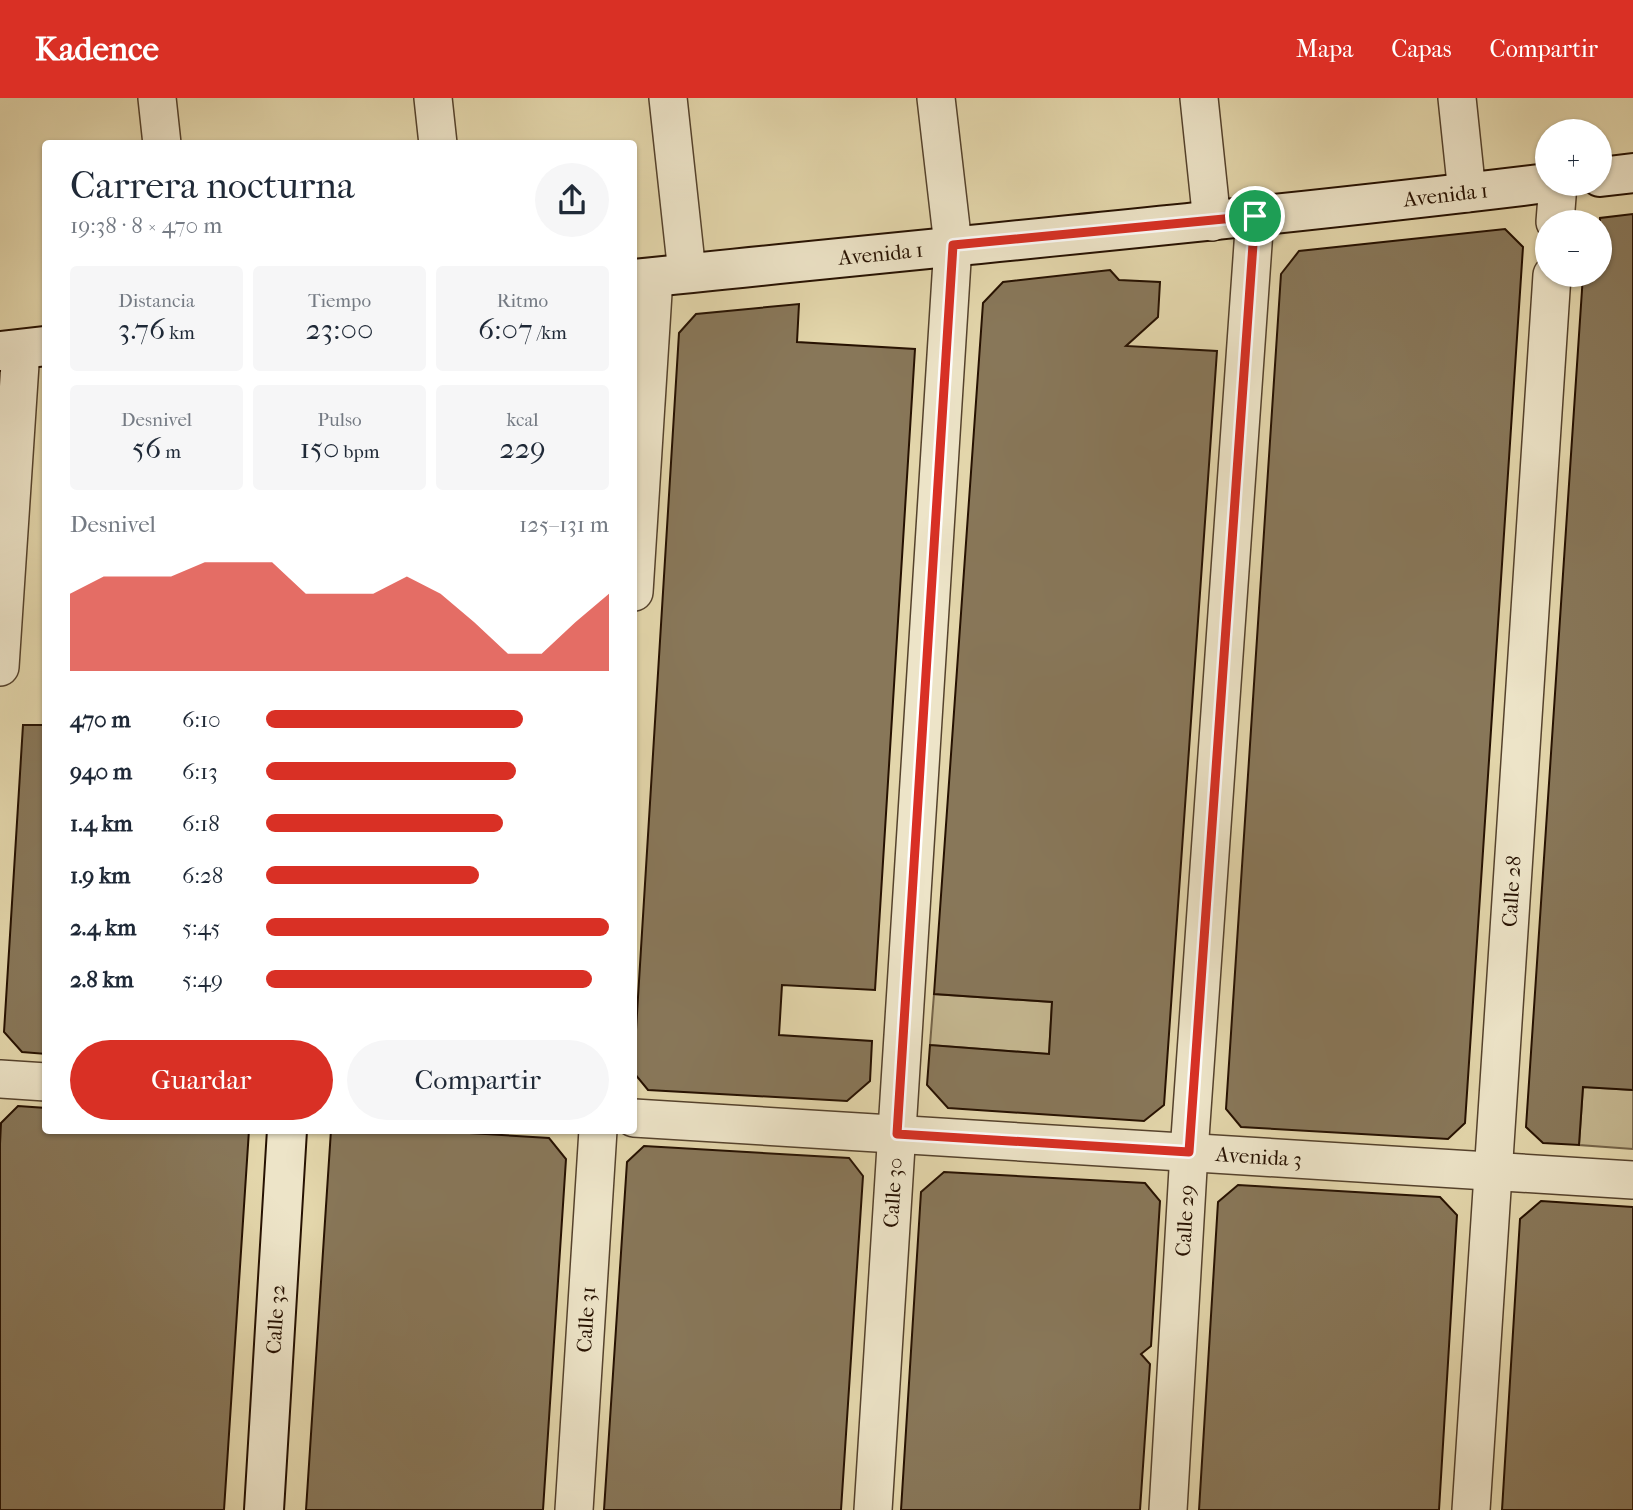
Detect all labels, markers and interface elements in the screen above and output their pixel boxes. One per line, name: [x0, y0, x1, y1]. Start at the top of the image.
text: Kadence: [35, 30, 159, 69]
text: Mapa: [1296, 35, 1353, 63]
text: Capas: [1391, 35, 1452, 63]
text: Compartir: [1490, 35, 1598, 63]
map controls: [1535, 119, 1612, 287]
button: +: [1535, 119, 1612, 196]
text: Carrera nocturna: [70, 163, 355, 208]
button: share: [535, 163, 609, 237]
street label: Avenida 1: [1401, 178, 1489, 212]
pin: [1225, 186, 1285, 246]
icon: arrive: [1236, 197, 1274, 235]
button: −: [1535, 210, 1612, 287]
text: 19:38 · 8 × 470 m: [70, 212, 222, 239]
street label: Avenida 1: [836, 238, 924, 270]
text: Distancia: [118, 290, 195, 312]
text: Tiempo: [308, 290, 371, 312]
text: Ritmo: [497, 290, 548, 312]
text: 3.76: [118, 312, 165, 347]
text: 23:00: [305, 312, 374, 347]
text: 6:07: [478, 312, 533, 347]
text: km: [165, 322, 195, 344]
text: /km: [533, 322, 567, 344]
text: Desnivel: [121, 409, 192, 431]
text: Pulso: [317, 409, 362, 431]
text: kcal: [507, 409, 538, 431]
text: 56: [132, 431, 161, 466]
text: 150: [299, 431, 339, 466]
text: 229: [499, 431, 546, 466]
text: m: [161, 441, 181, 463]
text: bpm: [339, 441, 380, 463]
text: Desnivel: [70, 511, 156, 538]
text: 125–131 m: [519, 511, 609, 538]
text: 470 m: [70, 706, 131, 733]
text: 6:10: [182, 706, 221, 733]
text: 940 m: [70, 758, 132, 785]
text: 6:13: [182, 758, 218, 785]
text: 1.4 km: [70, 810, 133, 837]
text: 6:18: [182, 810, 220, 837]
street label: Calle 28: [1497, 855, 1526, 928]
text: 1.9 km: [70, 862, 130, 889]
text: 6:28: [182, 862, 223, 889]
text: 2.4 km: [70, 914, 136, 941]
text: 5:45: [182, 914, 220, 941]
text: 2.8 km: [70, 966, 134, 993]
text: 5:49: [182, 966, 223, 993]
button: Guardar: [70, 1040, 333, 1120]
button: Compartir: [347, 1040, 609, 1120]
street label: Avenida 3: [1214, 1142, 1303, 1171]
street label: Calle 30: [879, 1157, 907, 1229]
street label: Calle 29: [1171, 1184, 1199, 1257]
street label: Calle 32: [261, 1284, 290, 1355]
street label: Calle 31: [572, 1286, 600, 1353]

